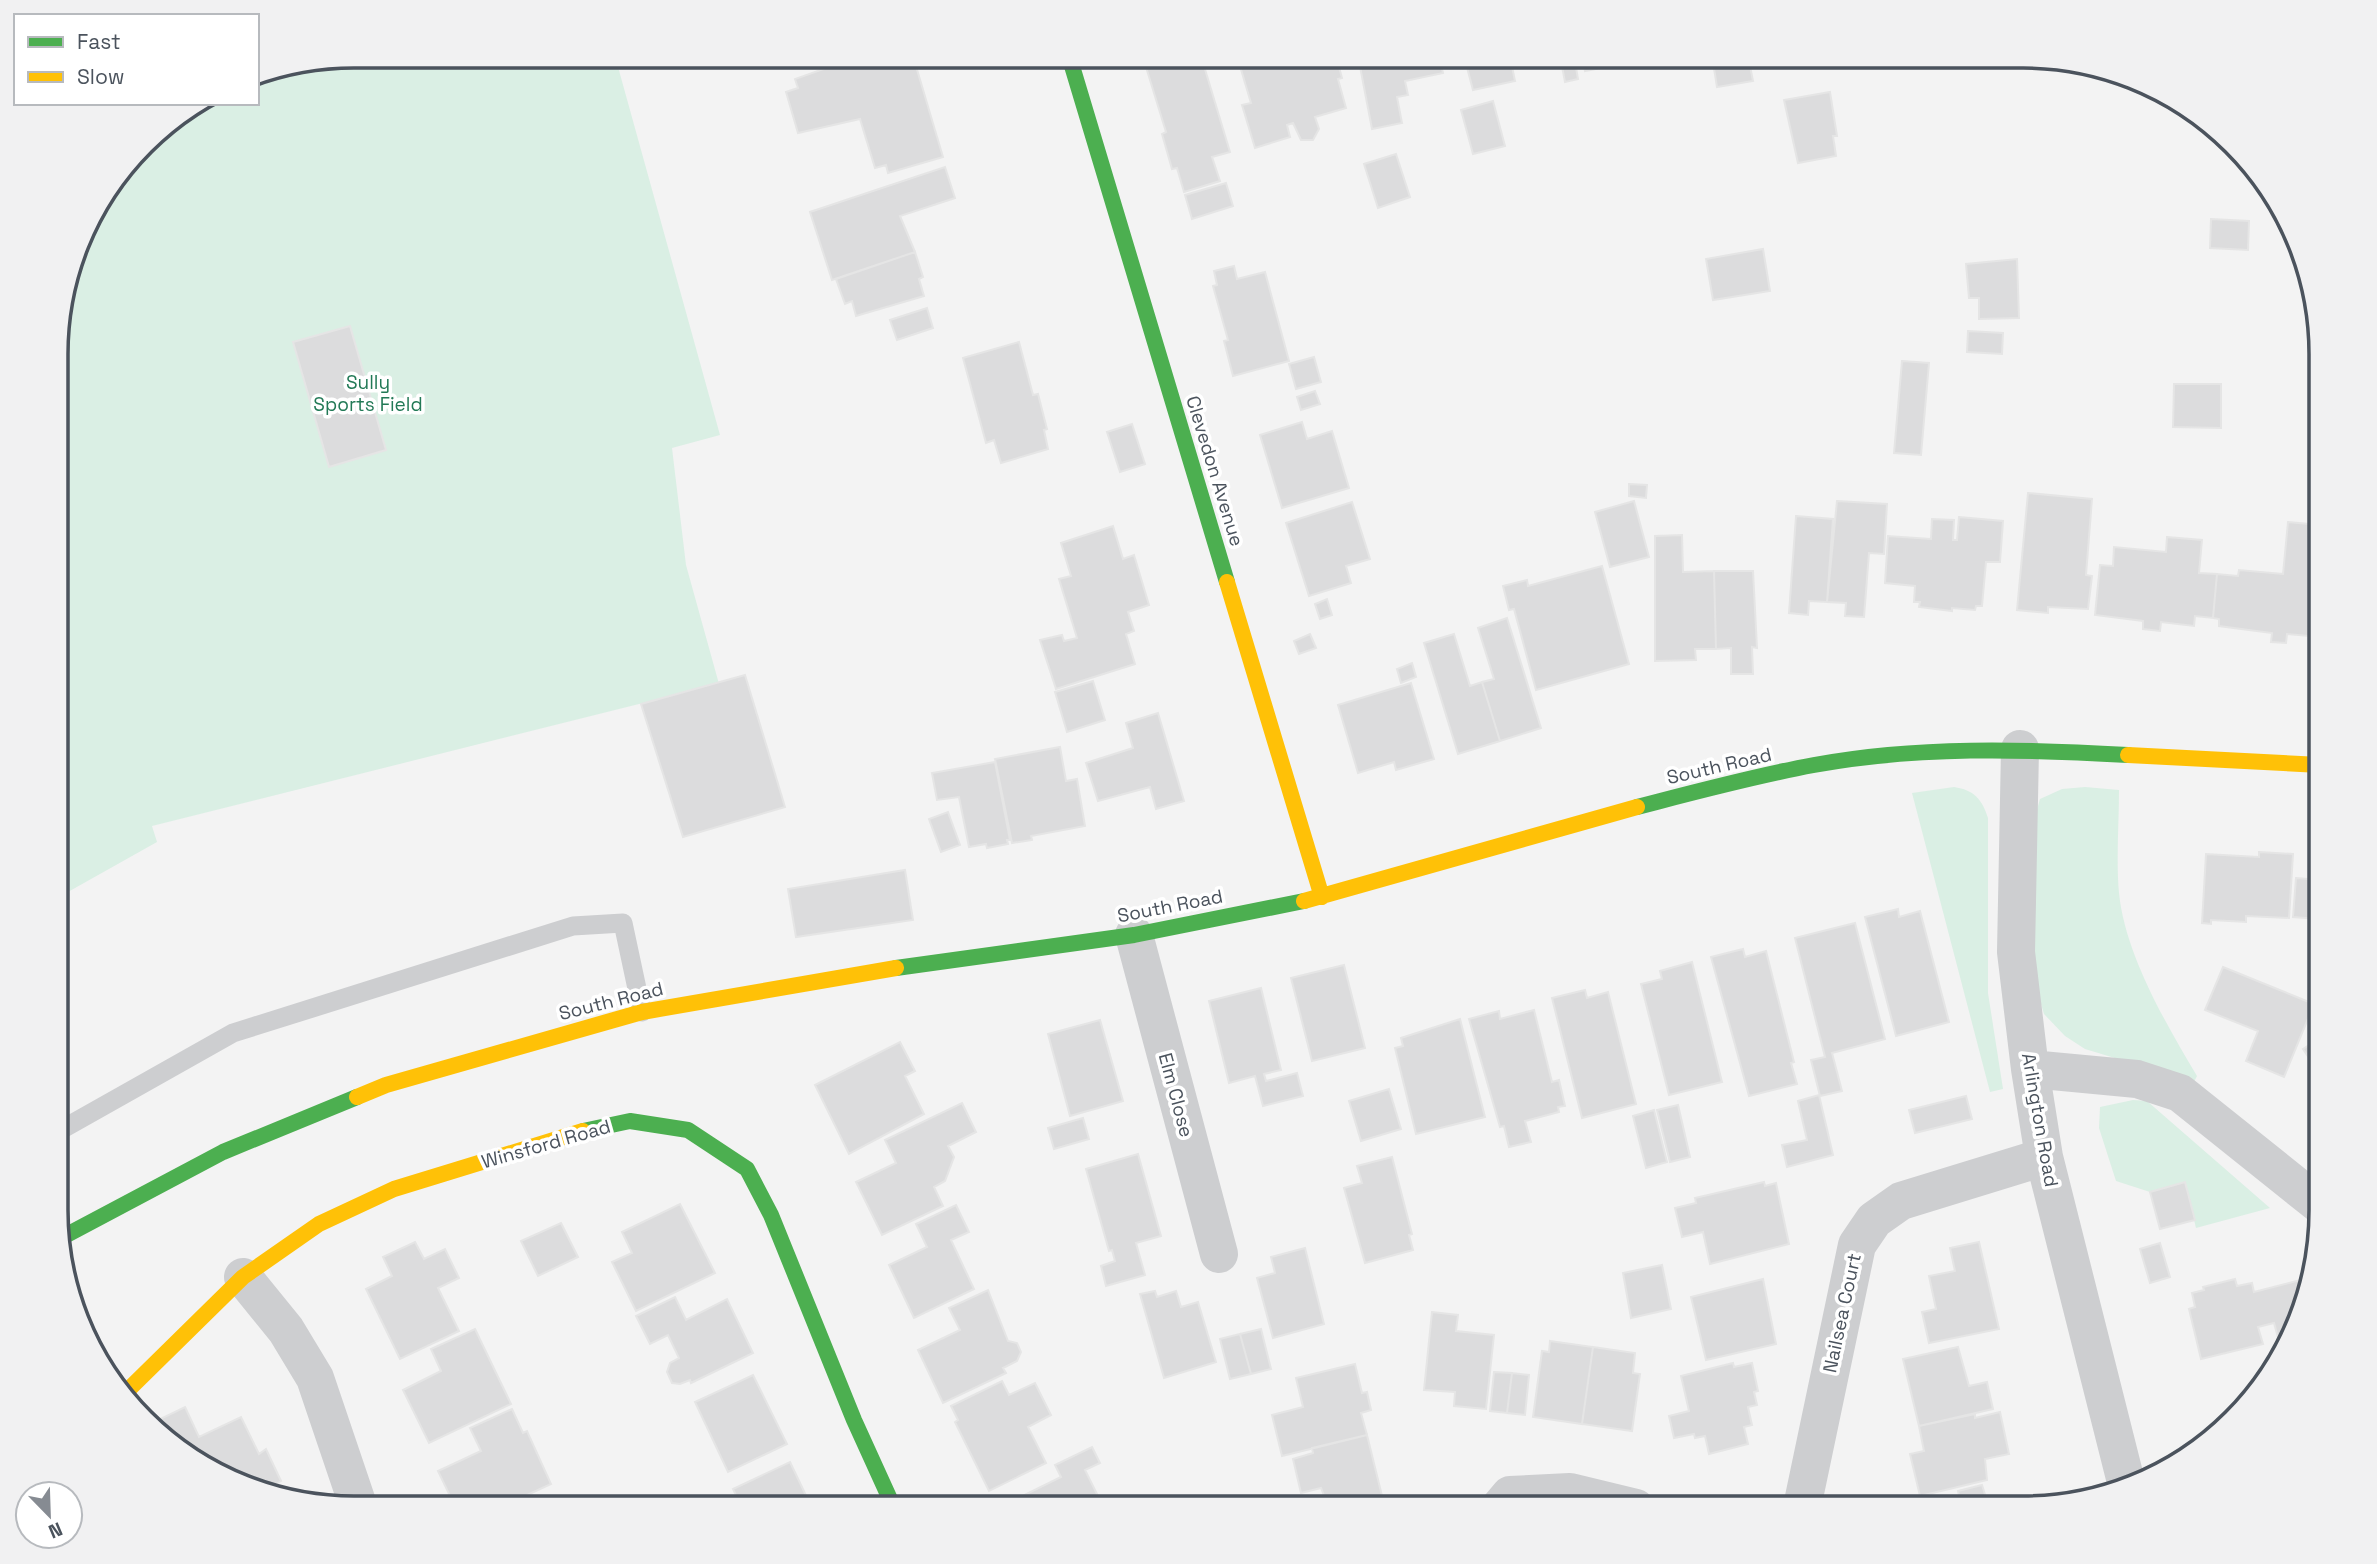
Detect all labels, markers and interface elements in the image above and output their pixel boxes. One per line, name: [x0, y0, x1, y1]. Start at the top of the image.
legend: [14, 14, 259, 105]
text: Fast: [77, 28, 121, 55]
text: Slow: [77, 63, 125, 90]
park label: Sully Sports Field: [313, 370, 423, 417]
street label: Clevedon Avenue: [1180, 393, 1250, 549]
street label: South Road: [1664, 742, 1774, 790]
street label: South Road: [1115, 884, 1225, 928]
street label: South Road: [556, 976, 666, 1026]
street label: Elm Close: [1153, 1050, 1199, 1140]
street label: Arlington Road: [2016, 1051, 2064, 1189]
street label: Winsford Road: [479, 1114, 613, 1174]
street label: Nailsea Court: [1817, 1251, 1867, 1375]
north arrow: [14, 1480, 84, 1550]
text: N: [45, 1516, 66, 1544]

